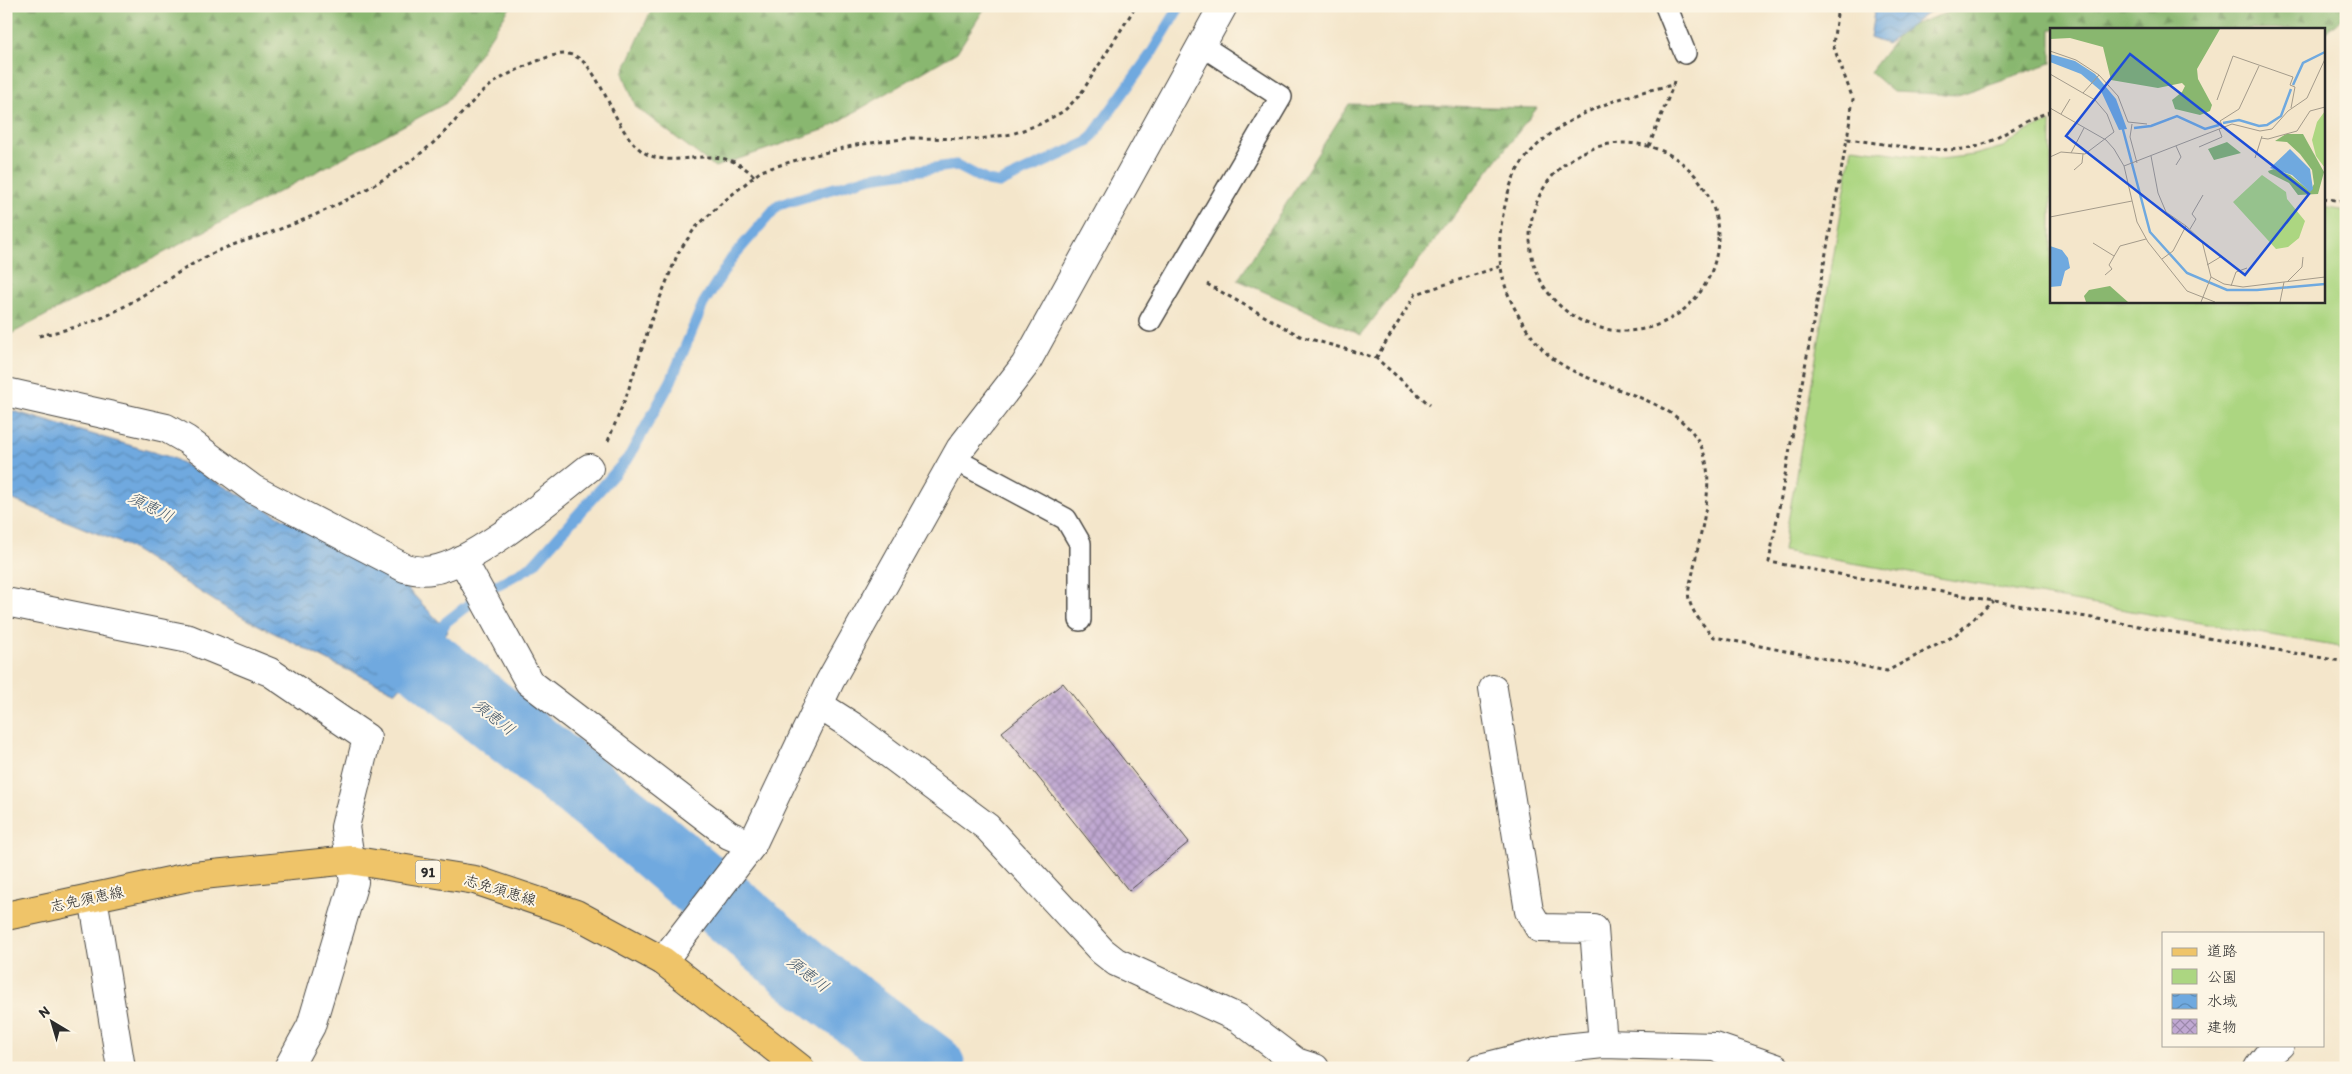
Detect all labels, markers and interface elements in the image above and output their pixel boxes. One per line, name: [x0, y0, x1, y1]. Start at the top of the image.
inset map: [2050, 28, 2324, 302]
water label: 須恵川: [125, 488, 177, 526]
water label: 須恵川: [469, 695, 519, 739]
road number: 91: [416, 860, 440, 884]
street label: 志免須恵線: [461, 870, 539, 910]
street label: 志免須恵線: [48, 882, 126, 916]
legend: [2162, 932, 2324, 1046]
text: 道路: [2207, 942, 2237, 960]
water label: 須恵川: [783, 952, 833, 996]
text: 公園: [2207, 968, 2237, 986]
text: 水域: [2207, 992, 2237, 1010]
north arrow: [28, 996, 78, 1046]
text: N: [35, 1003, 53, 1022]
text: 建物: [2207, 1018, 2237, 1036]

